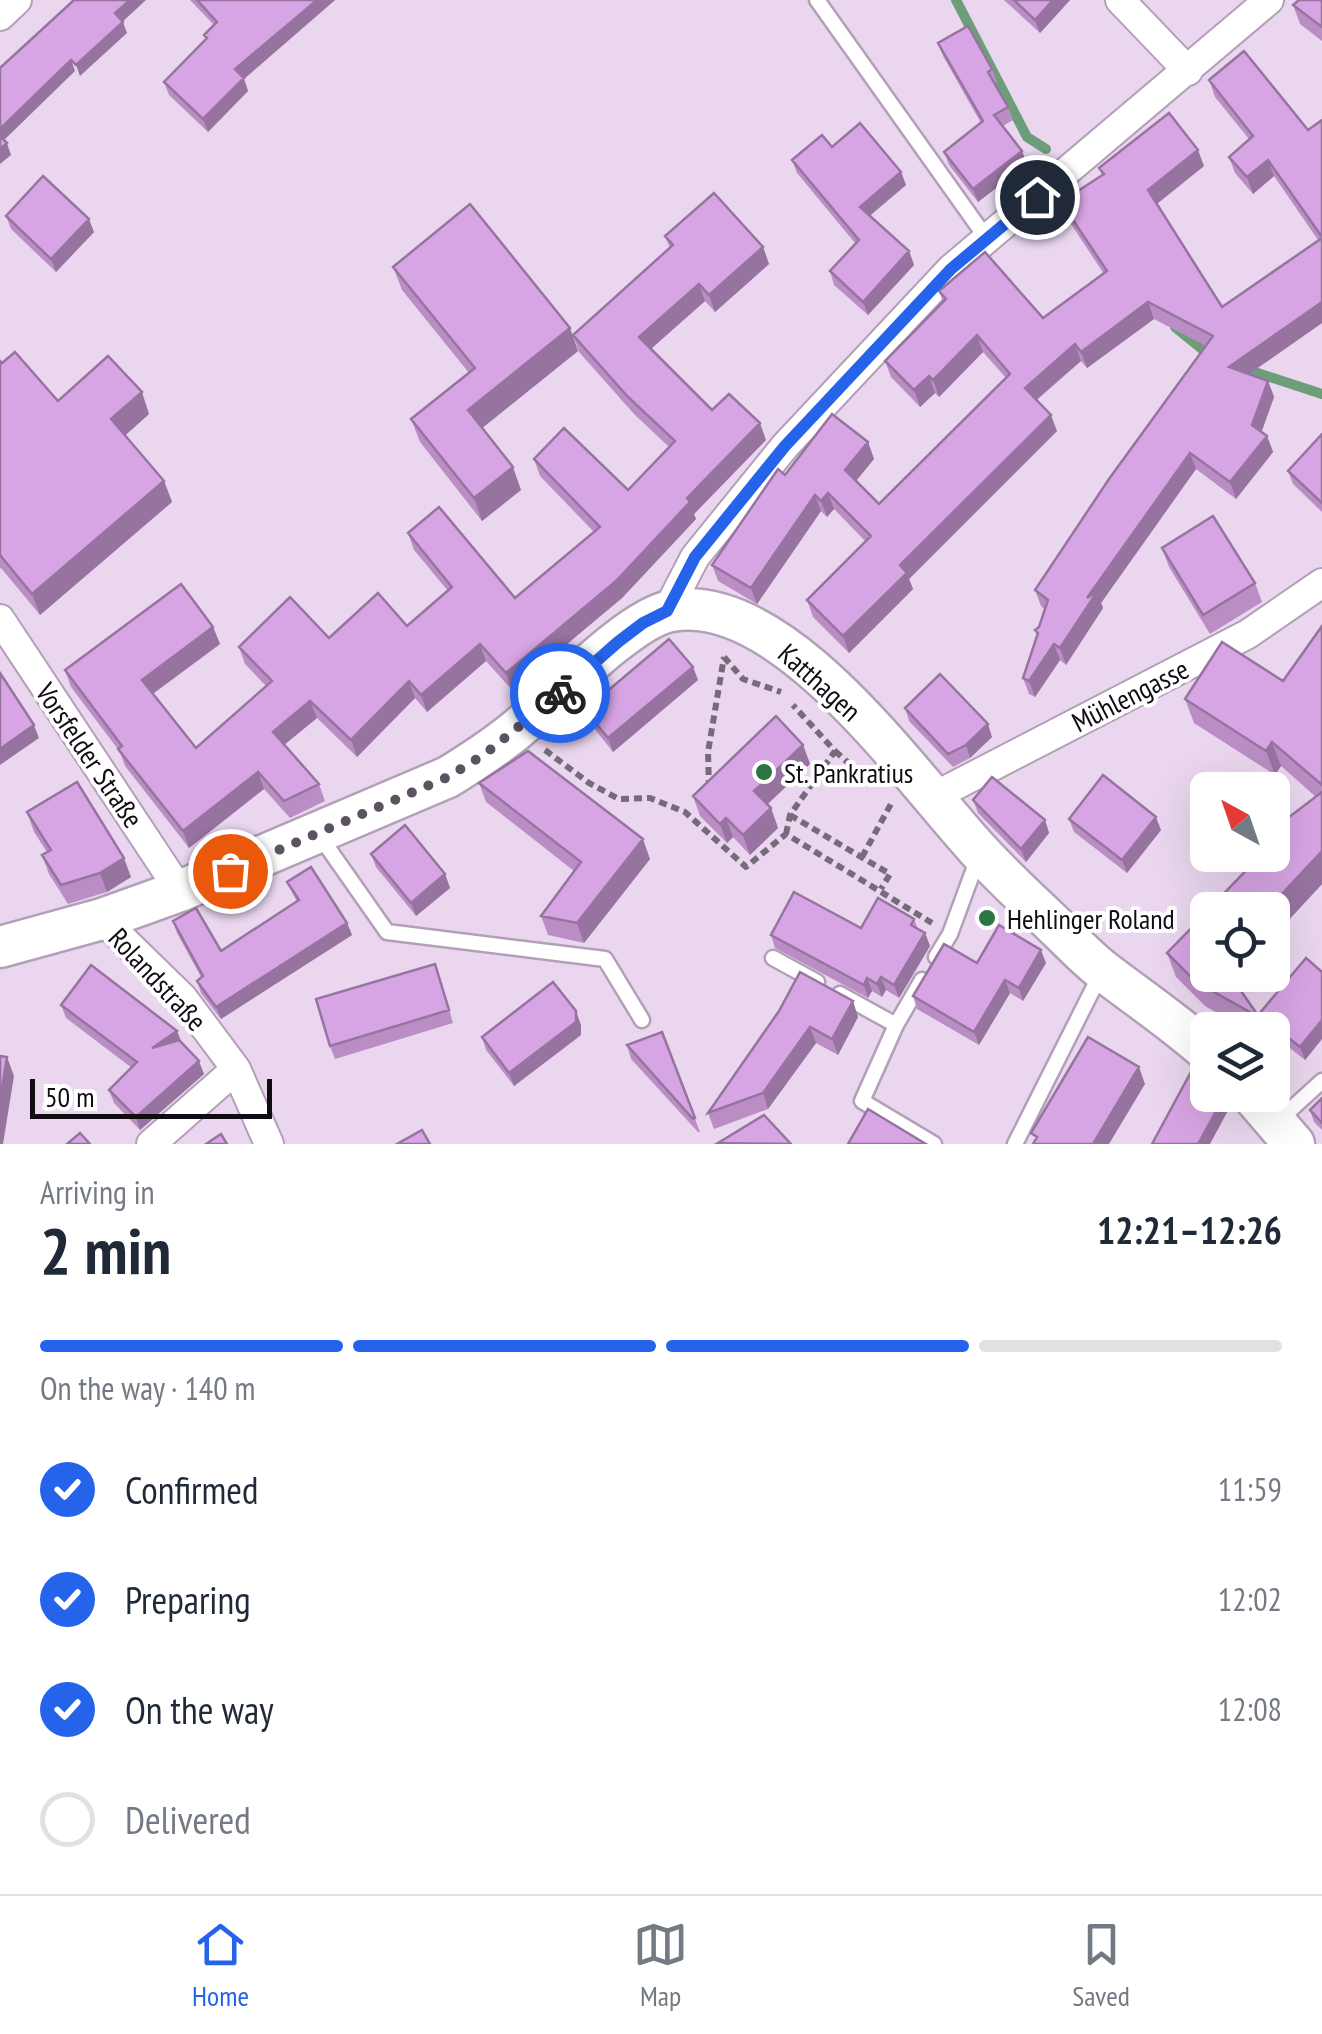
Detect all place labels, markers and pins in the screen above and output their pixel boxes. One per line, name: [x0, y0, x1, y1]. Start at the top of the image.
pin: [995, 155, 1080, 240]
place label: St. Pankratius: [784, 754, 913, 791]
marker: St. Pankratius: [753, 761, 775, 783]
pin: [188, 829, 273, 914]
place label: Hehlinger Roland: [1007, 900, 1175, 937]
marker: Hehlinger Roland: [976, 907, 998, 929]

